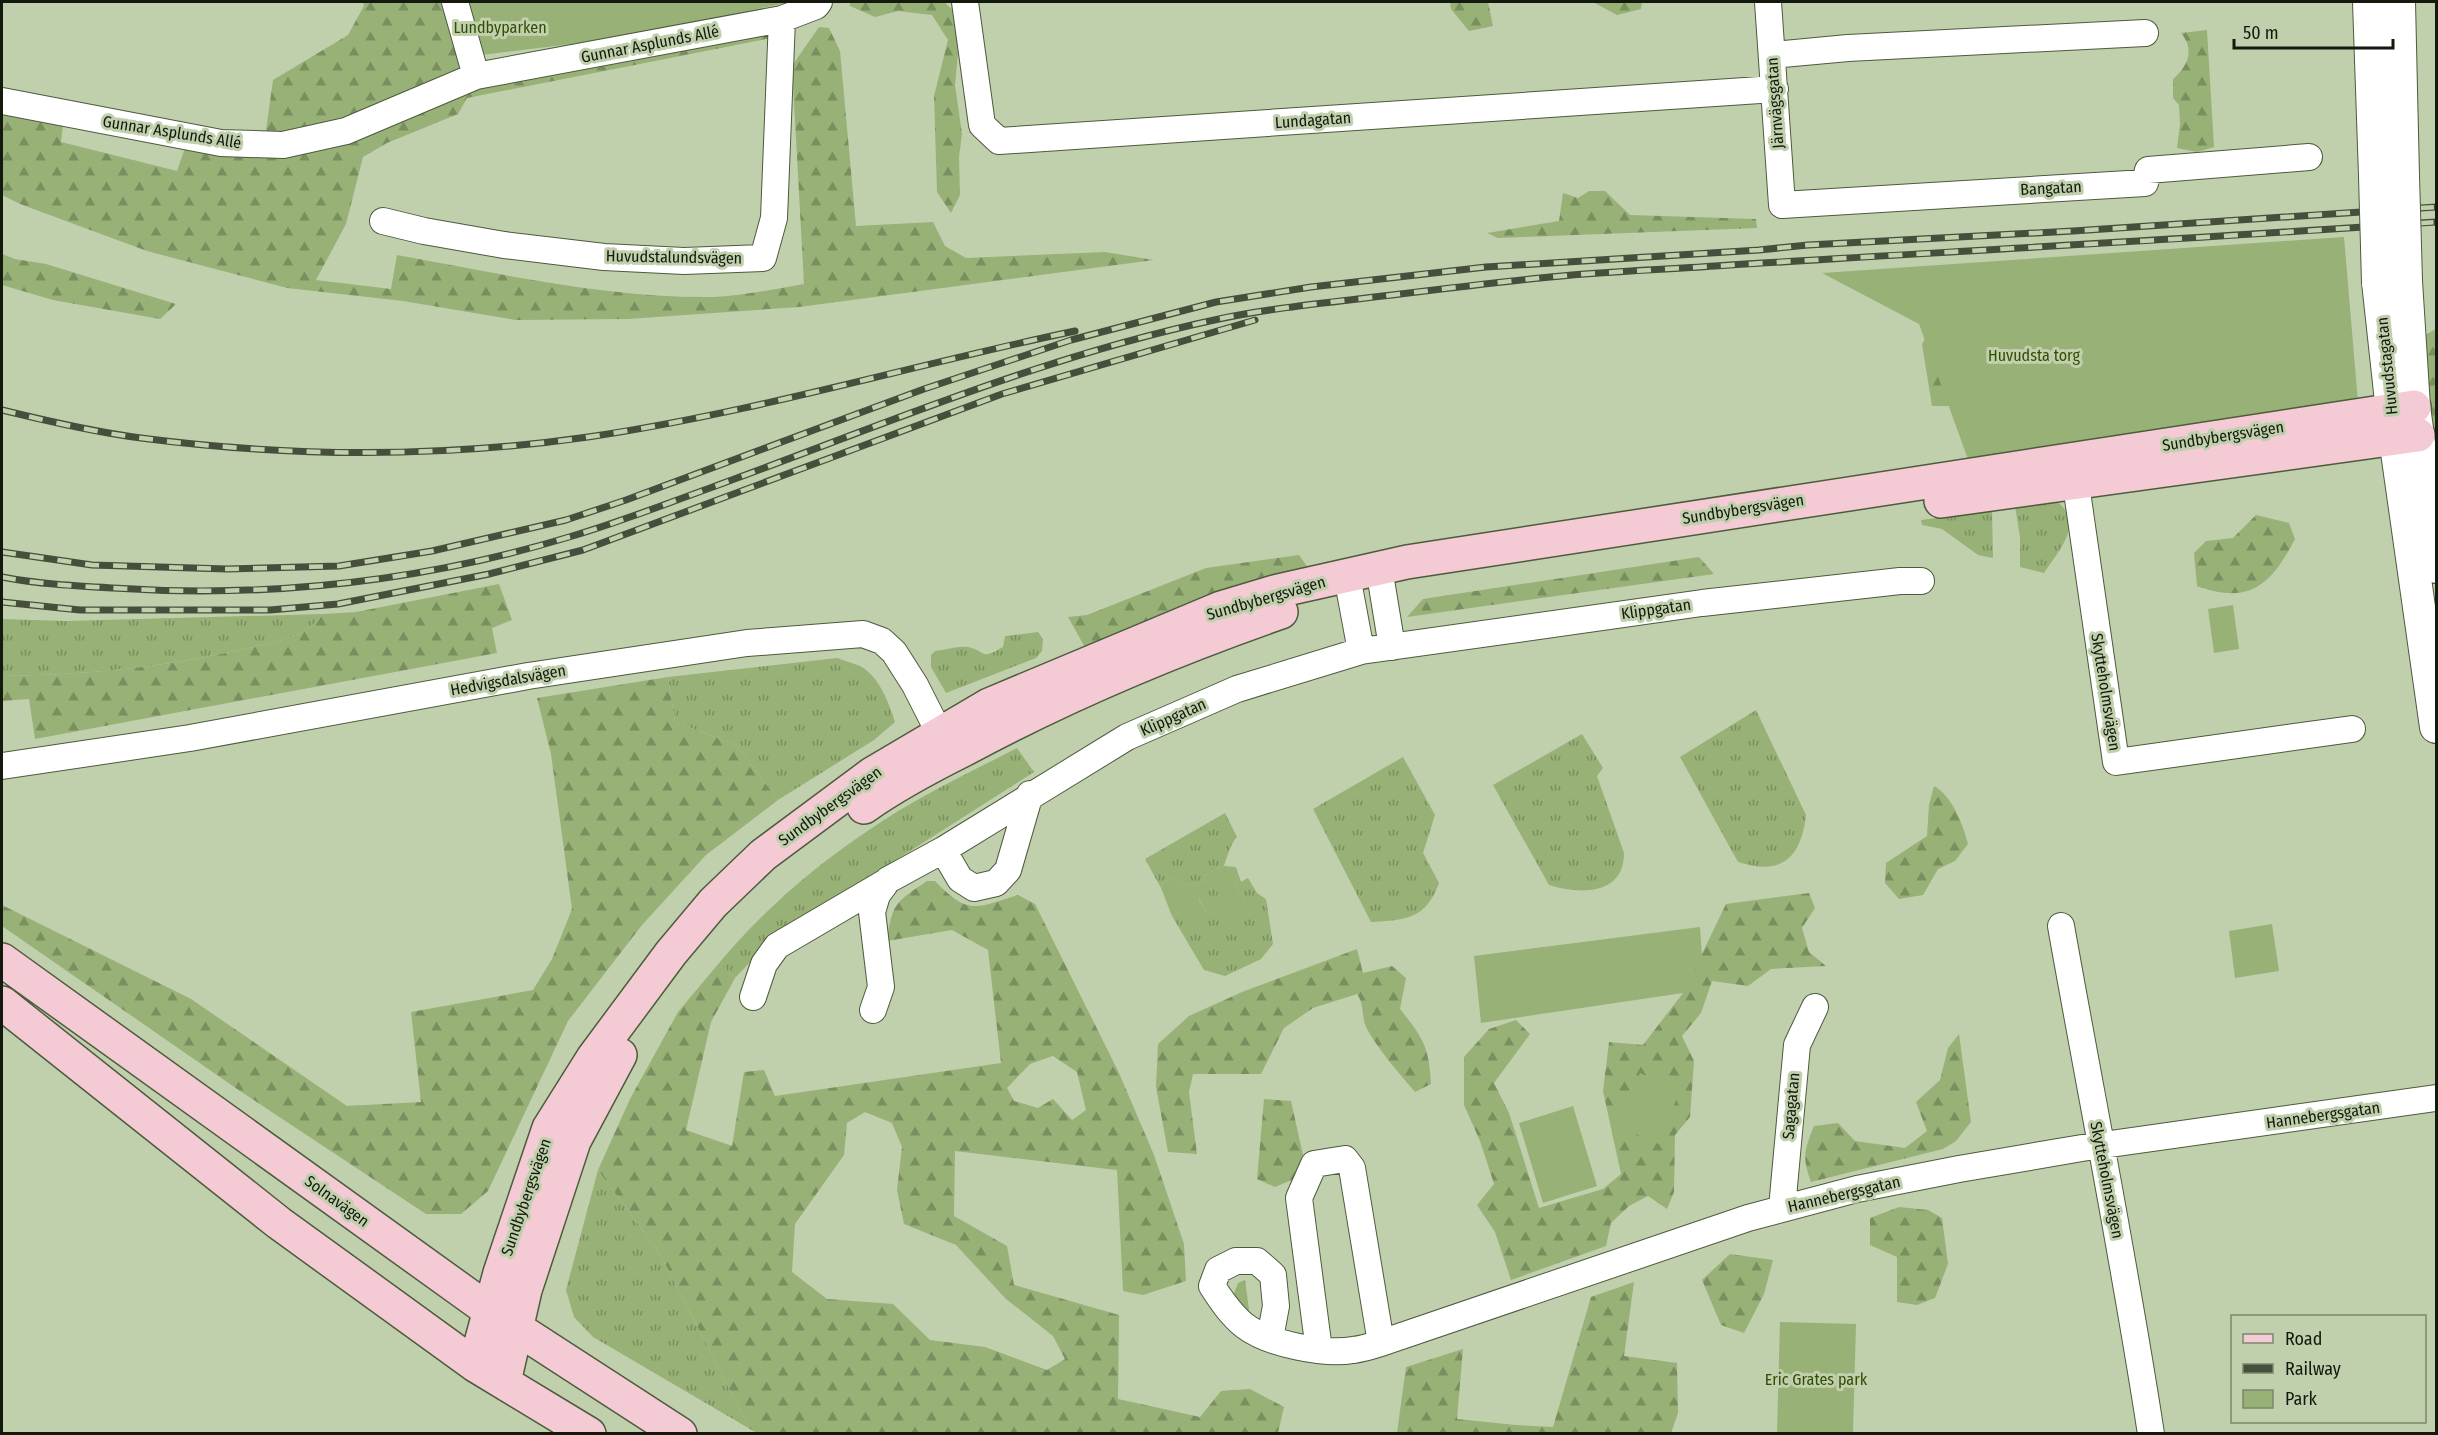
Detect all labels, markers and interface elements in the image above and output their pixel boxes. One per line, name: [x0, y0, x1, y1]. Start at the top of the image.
scale bar: [2234, 12, 2393, 50]
park label: Lundbyparken: [453, 18, 547, 37]
street label: Gunnar Asplunds Allé: [579, 21, 721, 67]
text: 50 m: [2243, 22, 2279, 44]
street label: Järnvägsgatan: [1762, 57, 1788, 149]
street label: Lundagatan: [1274, 108, 1352, 132]
street label: Gunnar Asplunds Allé: [101, 112, 243, 152]
street label: Bangatan: [2020, 177, 2082, 199]
street label: Huvudstalundsvägen: [606, 246, 742, 268]
street label: Huvudstagatan: [2372, 316, 2402, 416]
park label: Huvudsta torg: [1988, 346, 2080, 365]
street label: Sundbybergsvägen: [2161, 417, 2285, 455]
street label: Sundbybergsvägen: [1681, 490, 1805, 528]
street label: Sundbybergsvägen: [1204, 572, 1328, 624]
street label: Klippgatan: [1620, 595, 1692, 623]
street label: Skytteholmsvägen: [2087, 632, 2125, 752]
street label: Hedvigsdalsvägen: [449, 660, 567, 700]
street label: Klippgatan: [1137, 694, 1209, 740]
street label: Sundbybergsvägen: [775, 762, 885, 850]
street label: Sagagatan: [1779, 1072, 1803, 1140]
street label: Hannebergsgatan: [2265, 1098, 2381, 1132]
street label: Skytteholmsvägen: [2086, 1120, 2128, 1240]
street label: Sundbybergsvägen: [497, 1136, 555, 1258]
street label: Solnavägen: [301, 1171, 373, 1231]
street label: Hannebergsgatan: [1786, 1172, 1902, 1216]
legend: [2231, 1315, 2426, 1423]
text: Road: [2285, 1328, 2322, 1350]
text: Railway: [2285, 1358, 2341, 1380]
park label: Eric Grates park: [1765, 1370, 1868, 1389]
text: Park: [2285, 1388, 2318, 1410]

